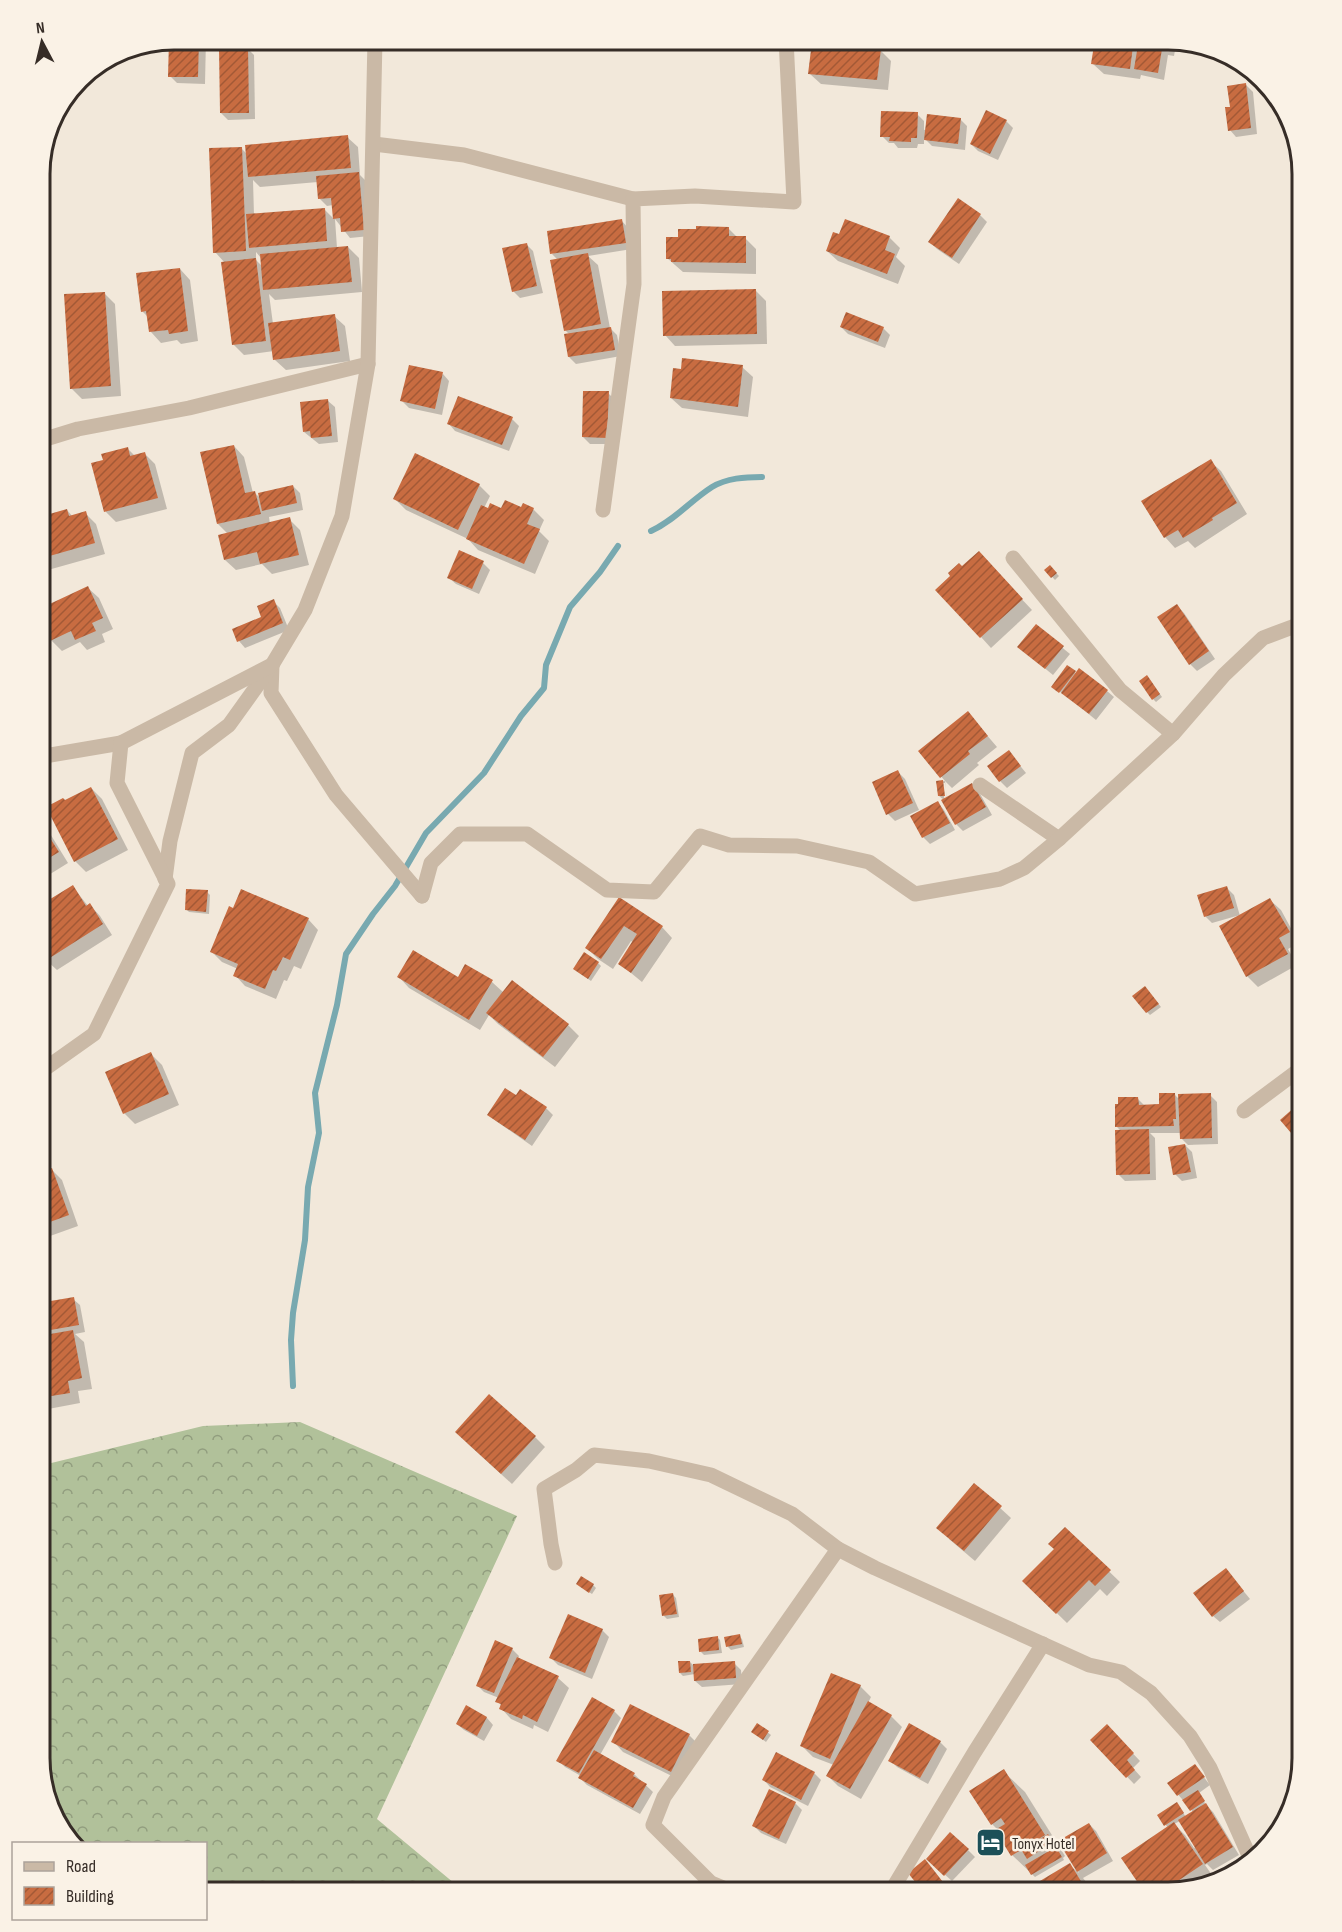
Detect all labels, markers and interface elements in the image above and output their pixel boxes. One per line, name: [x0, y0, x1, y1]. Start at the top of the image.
north arrow: [12, 12, 72, 72]
text: N: [35, 19, 46, 39]
hotel icon: Tonyx Hotel: [975, 1827, 1007, 1859]
place label: Tonyx Hotel: [1012, 1835, 1075, 1854]
legend: [12, 1842, 207, 1920]
text: Road: [66, 1856, 96, 1877]
text: Building: [66, 1886, 114, 1907]

